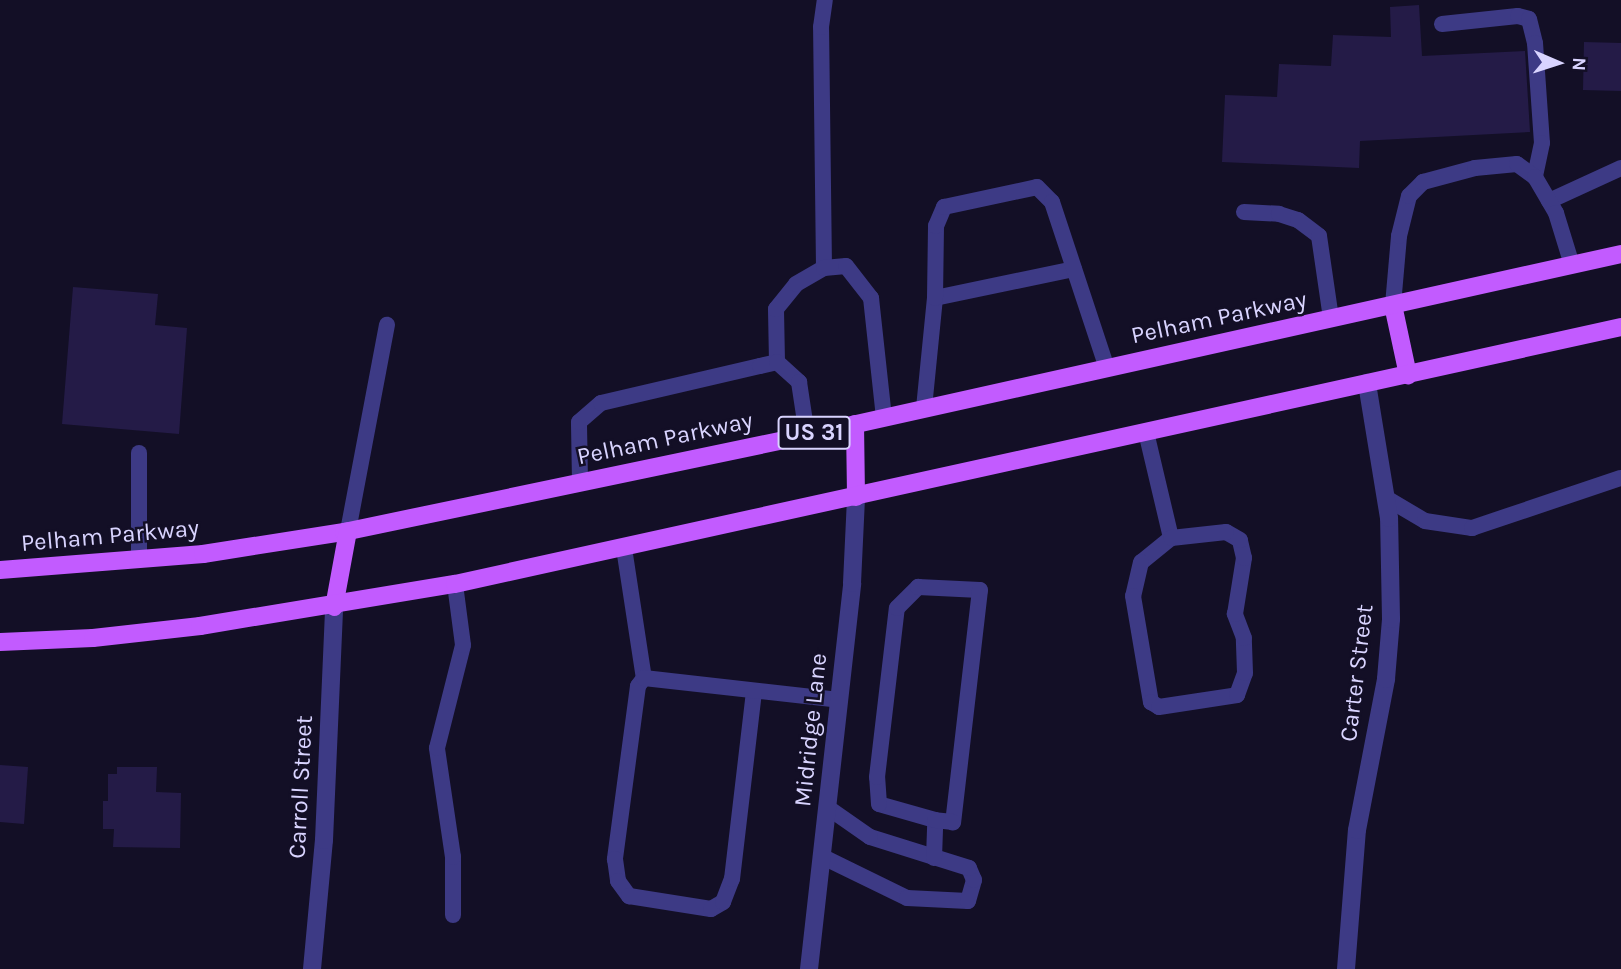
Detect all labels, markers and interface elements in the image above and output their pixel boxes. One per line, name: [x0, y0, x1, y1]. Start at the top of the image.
north arrow: [1523, 28, 1593, 98]
text: N: [1568, 57, 1590, 71]
street label: Pelham Parkway: [1129, 285, 1309, 351]
street label: Pelham Parkway: [575, 406, 755, 472]
road number: US 31: [777, 414, 851, 452]
street label: Pelham Parkway: [20, 514, 200, 558]
street label: Carter Street: [1334, 603, 1380, 743]
street label: Midridge Lane: [789, 652, 833, 808]
street label: Carroll Street: [283, 715, 319, 859]

